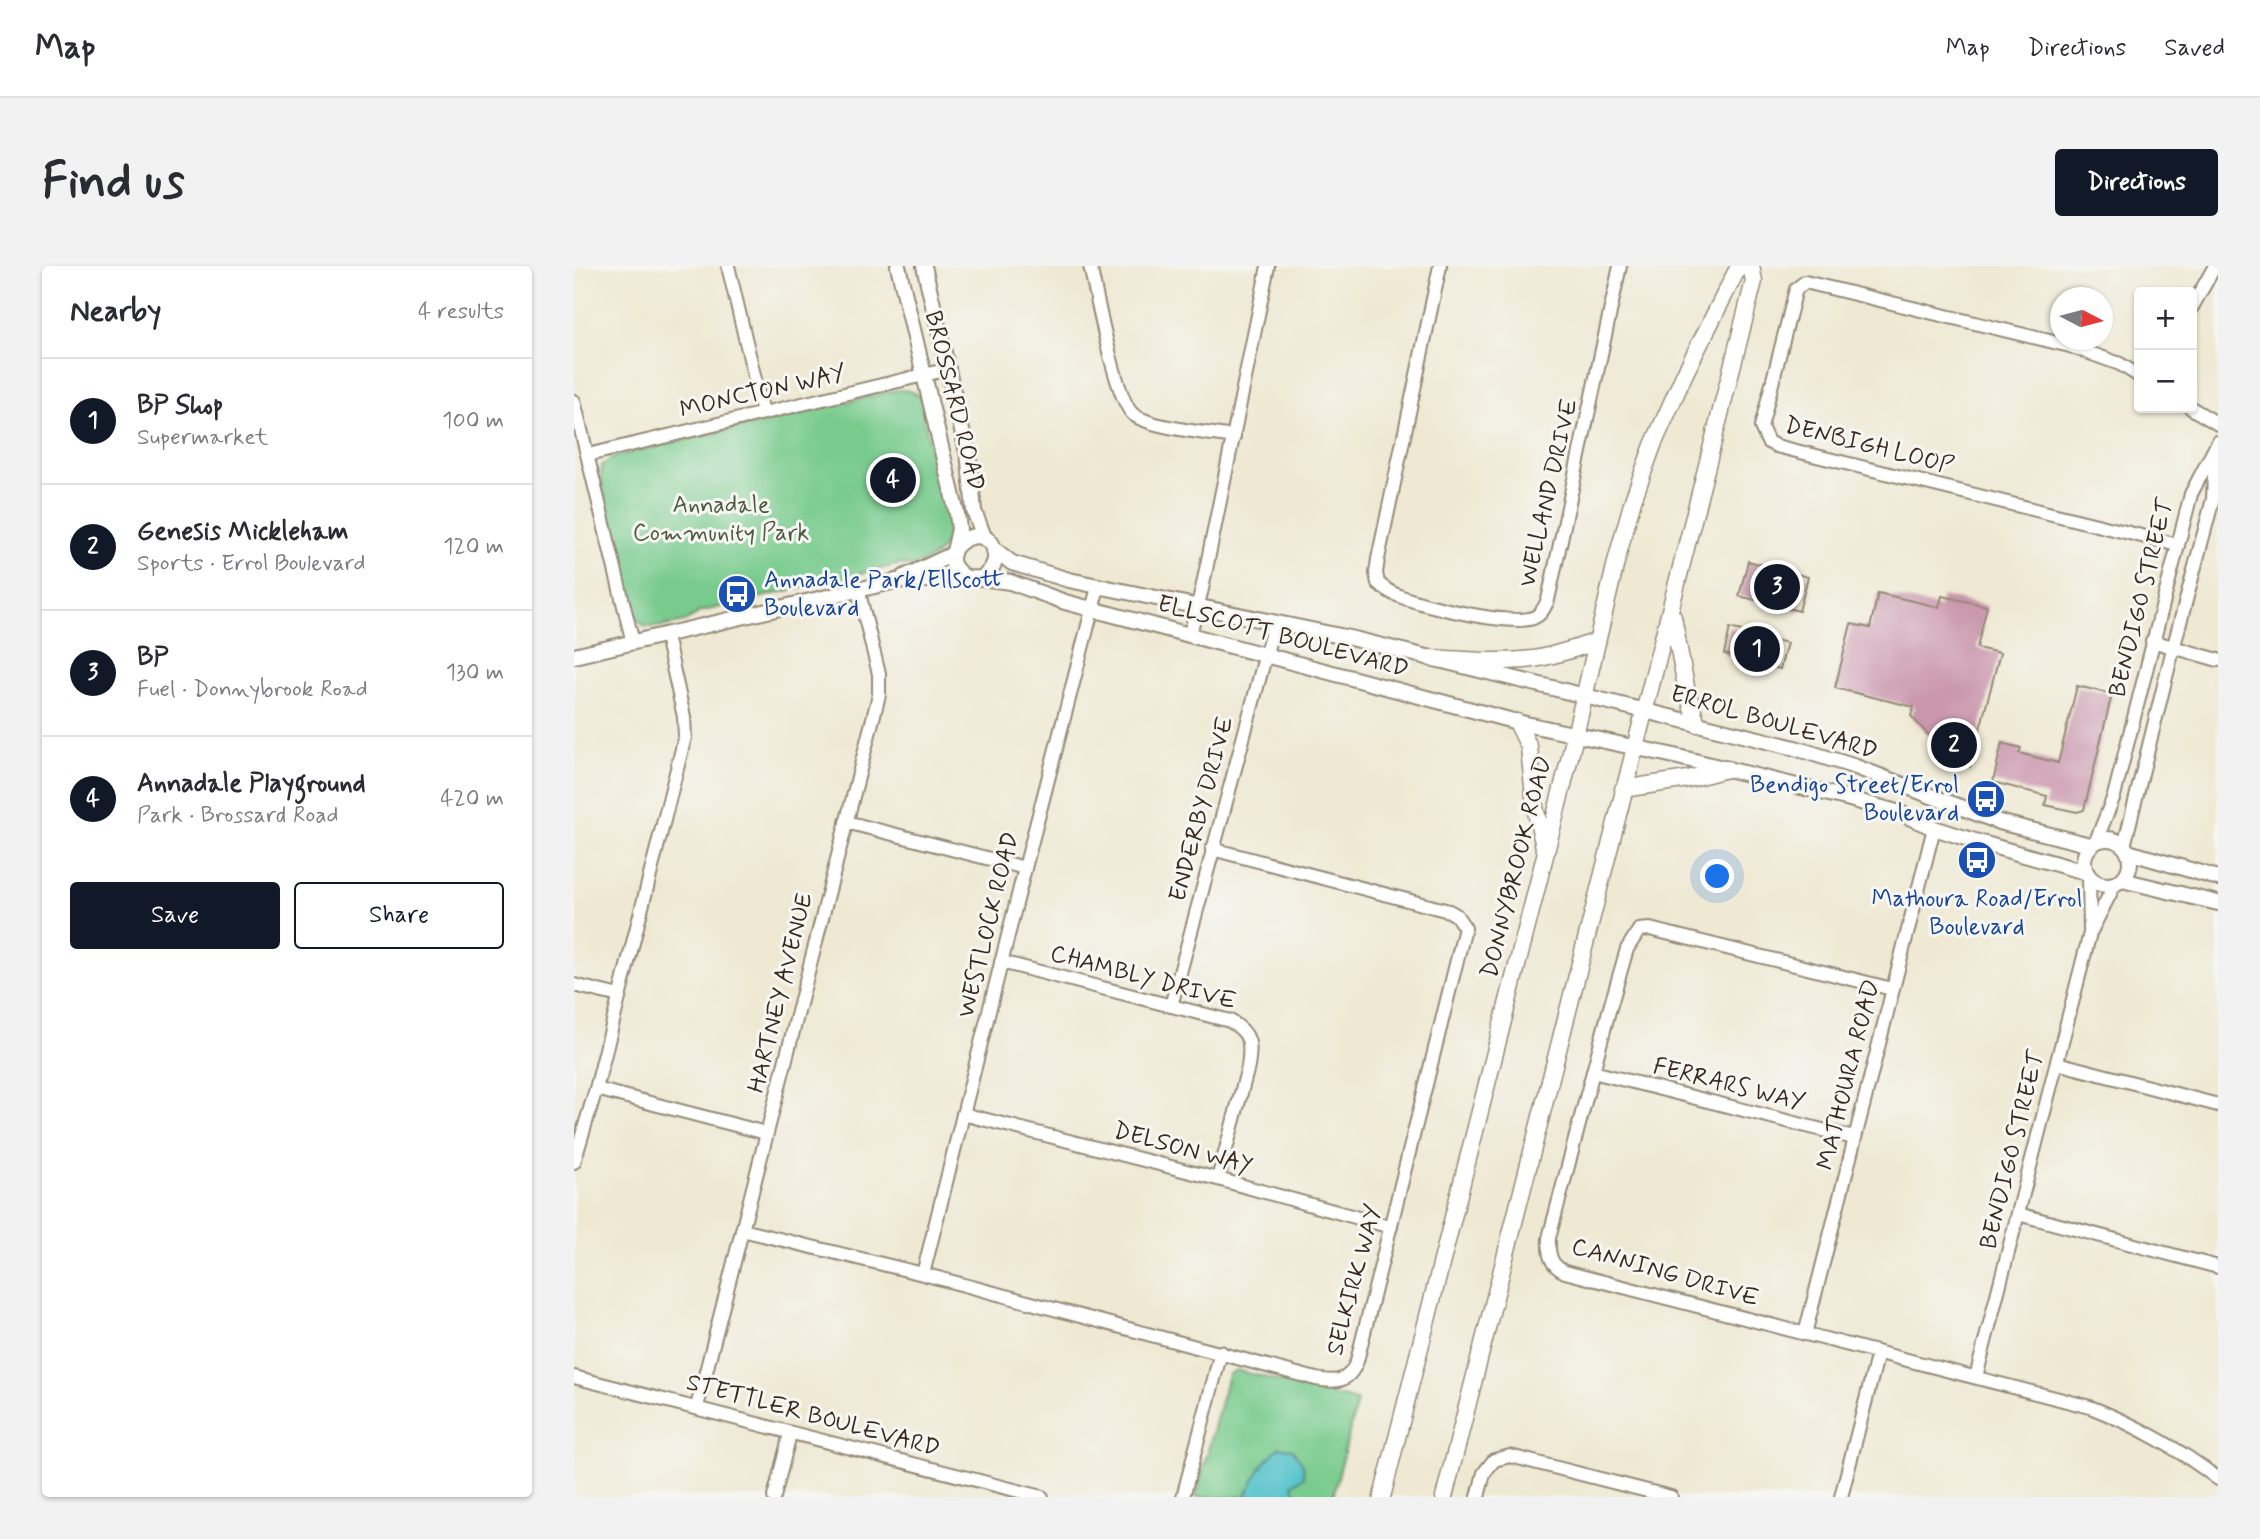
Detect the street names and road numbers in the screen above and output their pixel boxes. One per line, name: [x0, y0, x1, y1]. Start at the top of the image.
street label: BROSSARD ROAD: [917, 308, 991, 494]
street label: MONCTON WAY: [677, 358, 849, 426]
street label: WELLAND DRIVE: [1512, 396, 1586, 590]
street label: DENBIGH LOOP: [1781, 410, 1957, 482]
street label: BENDIGO STREET: [2102, 495, 2182, 701]
street label: ELLSCOTT BOULEVARD: [1154, 589, 1412, 685]
street label: ERROL BOULEVARD: [1667, 679, 1881, 767]
street label: ENDERBY DRIVE: [1162, 713, 1242, 905]
street label: DONNYBROOK ROAD: [1474, 753, 1560, 981]
street label: WESTLOCK ROAD: [951, 829, 1027, 1021]
street label: HARTNEY AVENUE: [741, 890, 821, 1096]
street label: CHAMBLY DRIVE: [1047, 938, 1239, 1018]
street label: MATHOURA ROAD: [1810, 977, 1888, 1173]
street label: BENDIGO STREET: [1973, 1047, 2053, 1253]
street label: FERRARS WAY: [1650, 1051, 1808, 1119]
street label: DELSON WAY: [1110, 1116, 1256, 1182]
street label: SELKIRK WAY: [1320, 1201, 1390, 1359]
street label: CANNING DRIVE: [1568, 1231, 1762, 1315]
street label: STETTLER BOULEVARD: [683, 1367, 943, 1465]

